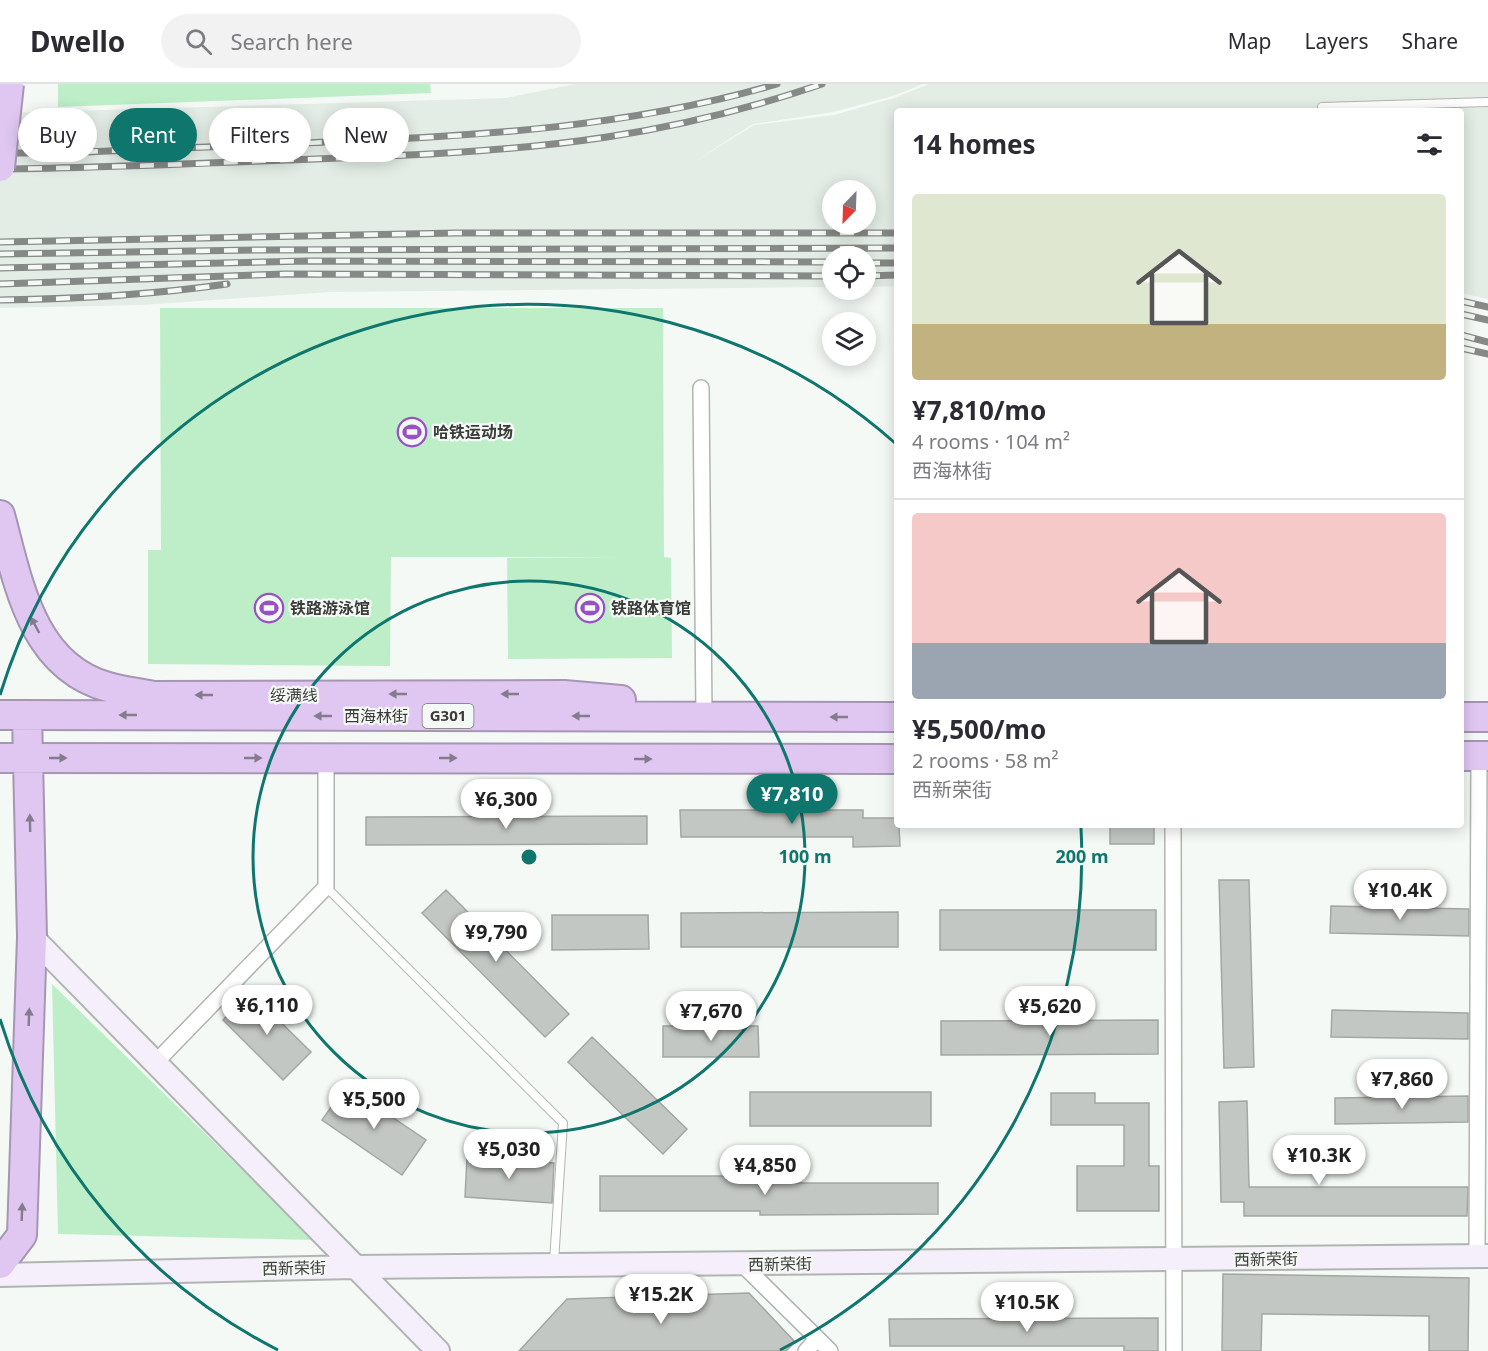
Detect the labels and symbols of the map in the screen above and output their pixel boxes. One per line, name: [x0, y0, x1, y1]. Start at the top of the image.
north arrow: [822, 180, 876, 234]
sports icon: 哈铁运动场: [396, 416, 428, 448]
place label: 哈铁运动场: [433, 421, 513, 443]
sports icon: 铁路游泳馆: [253, 592, 285, 624]
sports icon: 铁路体育馆: [574, 592, 606, 624]
place label: 铁路游泳馆: [290, 597, 370, 619]
place label: 铁路体育馆: [611, 597, 691, 619]
one-way arrow: [30, 616, 40, 633]
street label: 绥满线: [270, 684, 318, 706]
one-way arrow: [501, 689, 520, 699]
one-way arrow: [194, 690, 213, 700]
one-way arrow: [389, 690, 408, 699]
road number: G301: [422, 704, 474, 728]
street label: 西海林街: [344, 705, 408, 727]
one-way arrow: [118, 710, 137, 720]
one-way arrow: [313, 711, 332, 721]
one-way arrow: [571, 711, 590, 721]
one-way arrow: [829, 712, 848, 722]
one-way arrow: [49, 753, 68, 763]
one-way arrow: [244, 753, 263, 763]
one-way arrow: [439, 753, 458, 763]
one-way arrow: [634, 754, 653, 764]
pin: ¥7,810: [743, 774, 841, 825]
pin: ¥6,300: [457, 779, 555, 830]
one-way arrow: [25, 813, 34, 832]
text: 100 m: [778, 844, 832, 868]
text: 200 m: [1055, 844, 1109, 868]
centre of rings: [519, 847, 539, 867]
pin: ¥10.4K: [1351, 870, 1449, 921]
pin: ¥9,790: [447, 912, 545, 963]
pin: ¥6,110: [218, 985, 316, 1036]
pin: ¥5,620: [1001, 986, 1099, 1037]
pin: ¥7,670: [662, 991, 760, 1042]
one-way arrow: [25, 1008, 34, 1027]
pin: ¥7,860: [1353, 1059, 1451, 1110]
pin: ¥5,500: [325, 1079, 423, 1130]
pin: ¥5,030: [460, 1129, 558, 1180]
pin: ¥10.3K: [1270, 1135, 1368, 1186]
pin: ¥4,850: [716, 1145, 814, 1196]
one-way arrow: [18, 1203, 27, 1222]
street label: 西新荣街: [1234, 1247, 1298, 1271]
street label: 西新荣街: [748, 1252, 812, 1276]
street label: 西新荣街: [262, 1256, 326, 1280]
pin: ¥15.2K: [612, 1274, 710, 1325]
pin: ¥10.5K: [978, 1282, 1076, 1333]

